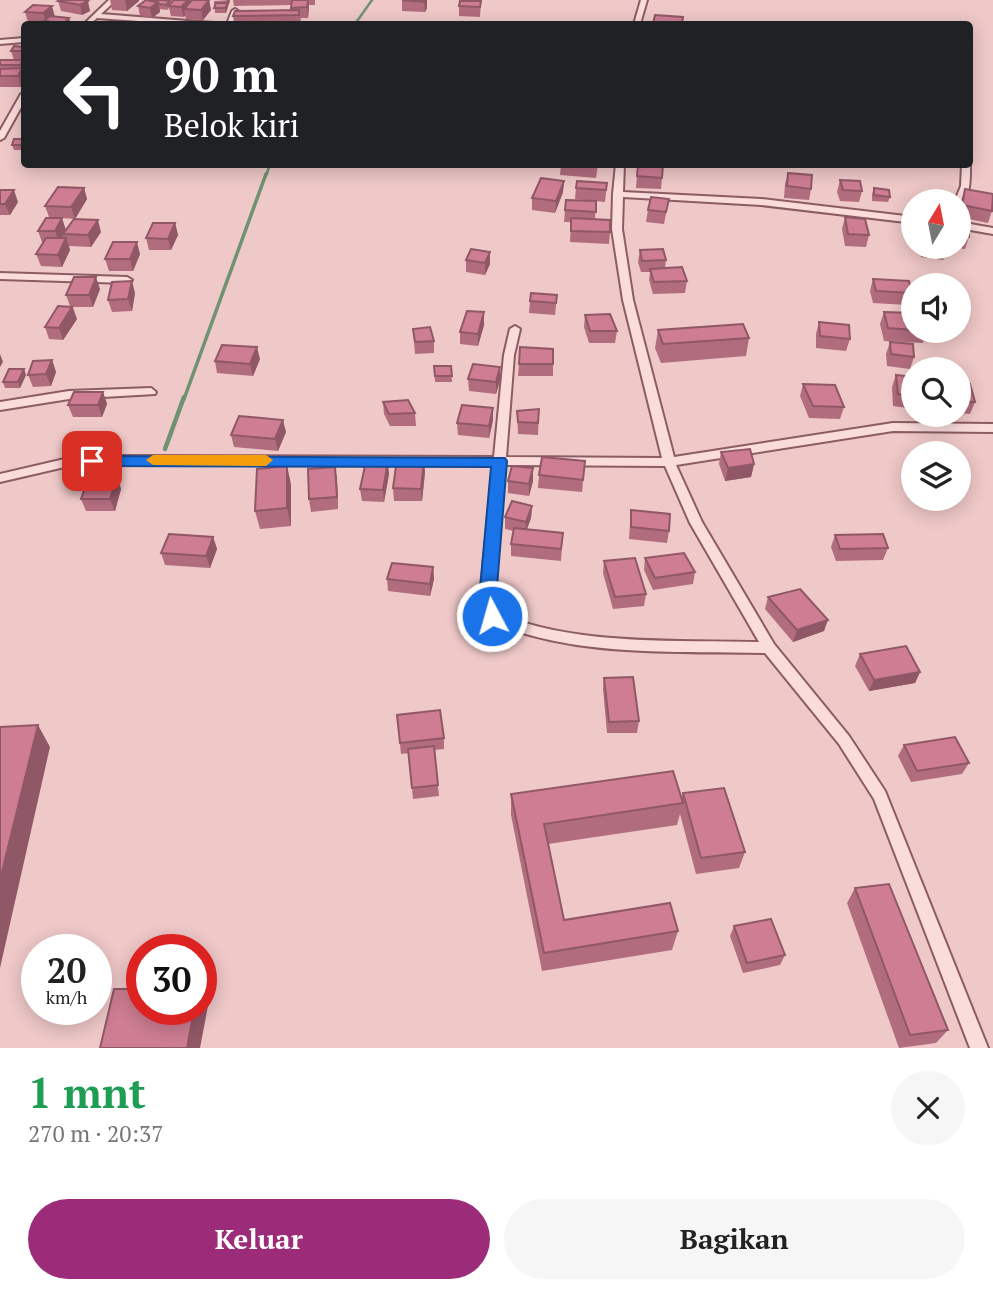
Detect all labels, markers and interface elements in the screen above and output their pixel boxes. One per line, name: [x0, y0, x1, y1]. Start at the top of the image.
text: 90 m: [164, 41, 278, 106]
icon: left: [49, 49, 140, 140]
text: Belok kiri: [164, 104, 299, 146]
north arrow: [901, 189, 971, 259]
map controls: [901, 189, 971, 511]
button: sound: [901, 273, 971, 343]
button: search: [901, 357, 971, 427]
pin: [62, 431, 122, 491]
button: layers: [901, 441, 971, 511]
icon: arrive: [73, 442, 111, 480]
position arrow: [455, 579, 529, 653]
speed limit sign: 30: [126, 934, 217, 1025]
text: 20: [47, 947, 86, 993]
text: km/h: [46, 985, 87, 1009]
text: 1 mnt: [28, 1064, 146, 1120]
button: close: [891, 1071, 965, 1145]
text: 270 m · 20:37: [28, 1118, 163, 1149]
button: Keluar: [28, 1199, 490, 1279]
button: Bagikan: [504, 1199, 965, 1279]

